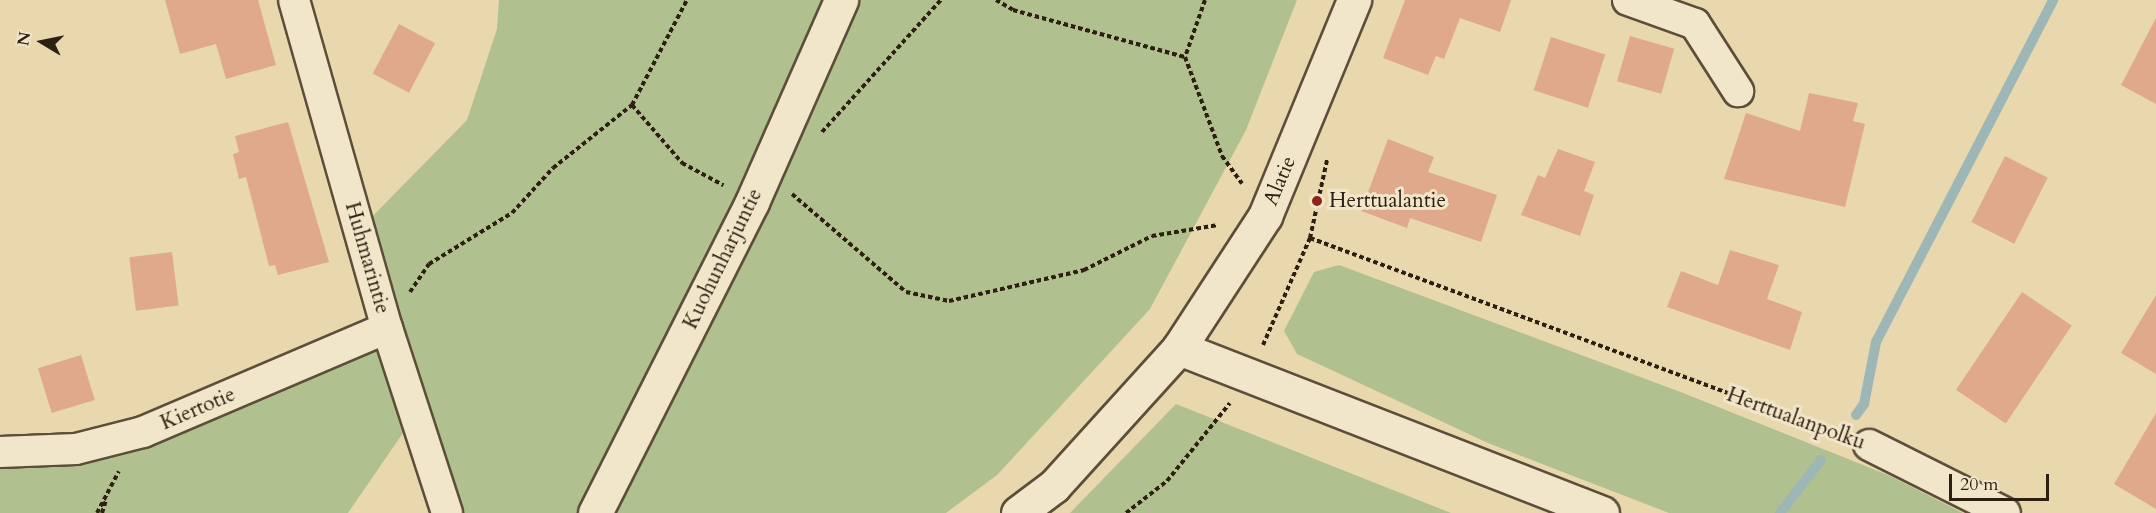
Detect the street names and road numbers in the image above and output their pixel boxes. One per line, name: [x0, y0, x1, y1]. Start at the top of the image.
street label: Alatie: [1258, 152, 1302, 210]
street label: Kuohunharjuntie: [678, 185, 768, 333]
street label: Huhmarintie: [339, 199, 395, 317]
street label: Kiertotie: [157, 382, 239, 436]
street label: Herttualanpolku: [1723, 382, 1869, 456]

